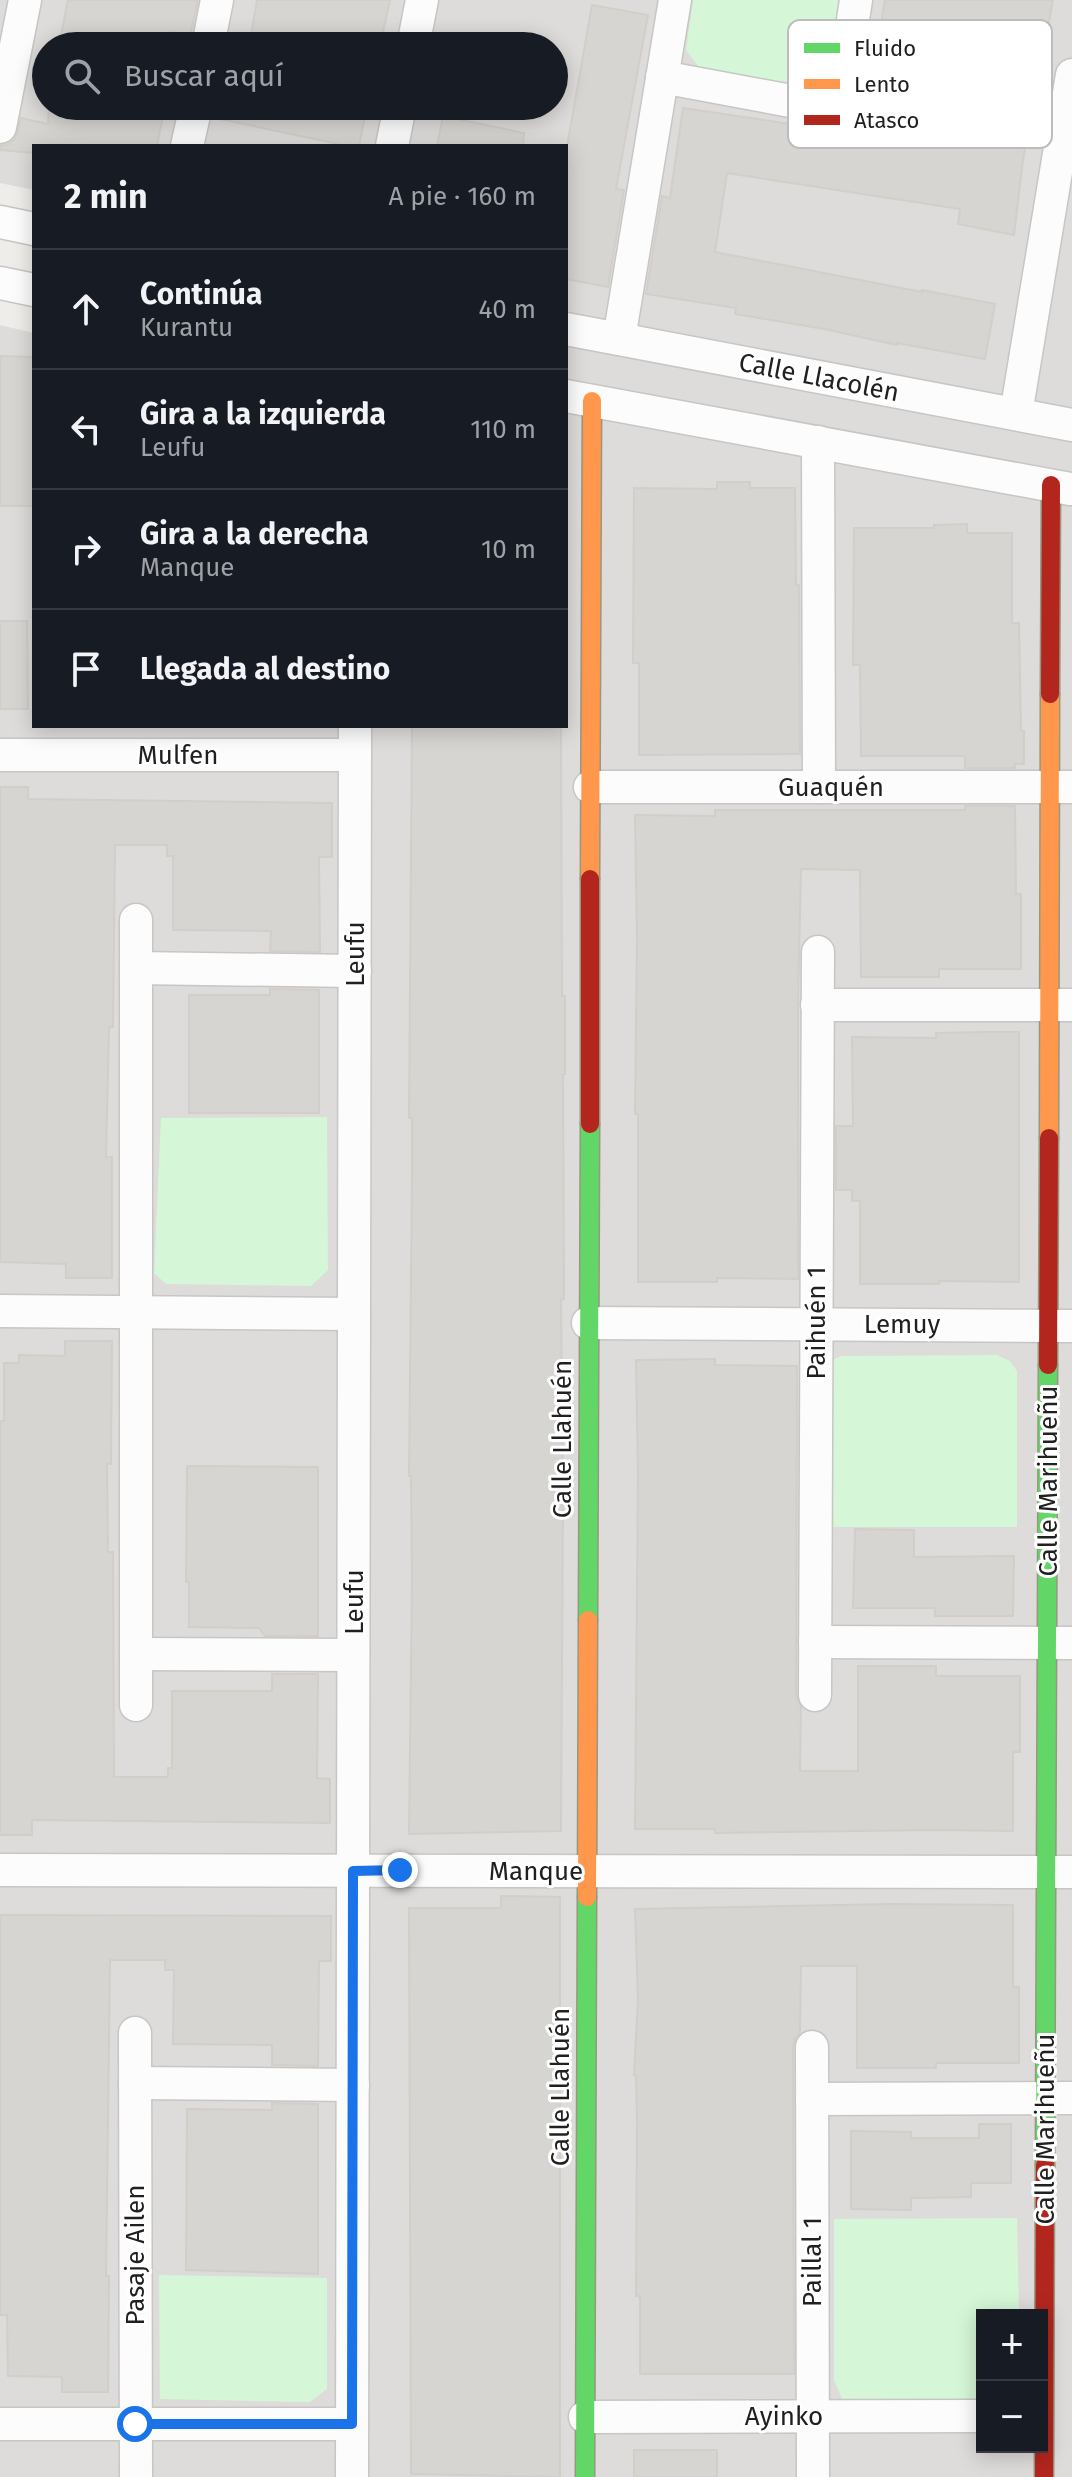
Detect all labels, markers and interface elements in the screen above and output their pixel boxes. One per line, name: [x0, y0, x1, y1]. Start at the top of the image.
legend: [788, 20, 1052, 148]
search box: [32, 32, 568, 120]
text: Fluido: [854, 35, 916, 62]
icon: search: [60, 54, 104, 98]
text: Buscar aquí: [124, 58, 284, 94]
text: Lento: [854, 71, 910, 98]
text: Atasco: [854, 107, 919, 134]
text: 2 min: [64, 176, 148, 217]
text: A pie · 160 m: [388, 181, 536, 212]
text: Continúa: [140, 276, 262, 312]
icon: ahead: [64, 287, 108, 331]
text: 40 m: [478, 294, 536, 325]
text: Kurantu: [140, 312, 233, 343]
street label: Calle Llacolén: [736, 347, 902, 408]
text: Gira a la izquierda: [140, 396, 386, 432]
icon: left: [64, 407, 108, 451]
text: 110 m: [470, 414, 536, 445]
text: Leufu: [140, 432, 205, 463]
text: Gira a la derecha: [140, 516, 369, 552]
icon: right: [64, 527, 108, 571]
text: 10 m: [481, 534, 536, 565]
text: Manque: [140, 552, 234, 583]
icon: arrive: [64, 647, 108, 691]
text: Llegada al destino: [140, 651, 390, 687]
street label: Mulfen: [138, 740, 218, 771]
street label: Guaquén: [778, 772, 884, 803]
street label: Leufu: [340, 921, 371, 987]
street label: Paihuén 1: [801, 1266, 832, 1380]
street label: Lemuy: [864, 1309, 941, 1340]
street label: Calle Llahuén: [547, 1360, 578, 1518]
street label: Calle Marihueñu: [1033, 1386, 1064, 1577]
street label: Leufu: [339, 1569, 370, 1635]
route end: [382, 1852, 418, 1888]
street label: Manque: [489, 1856, 583, 1887]
street label: Calle Llahuén: [545, 2008, 576, 2166]
street label: Calle Marihueñu: [1030, 2034, 1061, 2225]
street label: Pasaje Ailen: [120, 2185, 151, 2325]
street label: Paillal 1: [797, 2217, 828, 2307]
map controls: [976, 2309, 1048, 2453]
button: +: [976, 2309, 1048, 2381]
button: −: [976, 2381, 1048, 2453]
street label: Ayinko: [745, 2401, 823, 2432]
route start: [117, 2406, 153, 2442]

